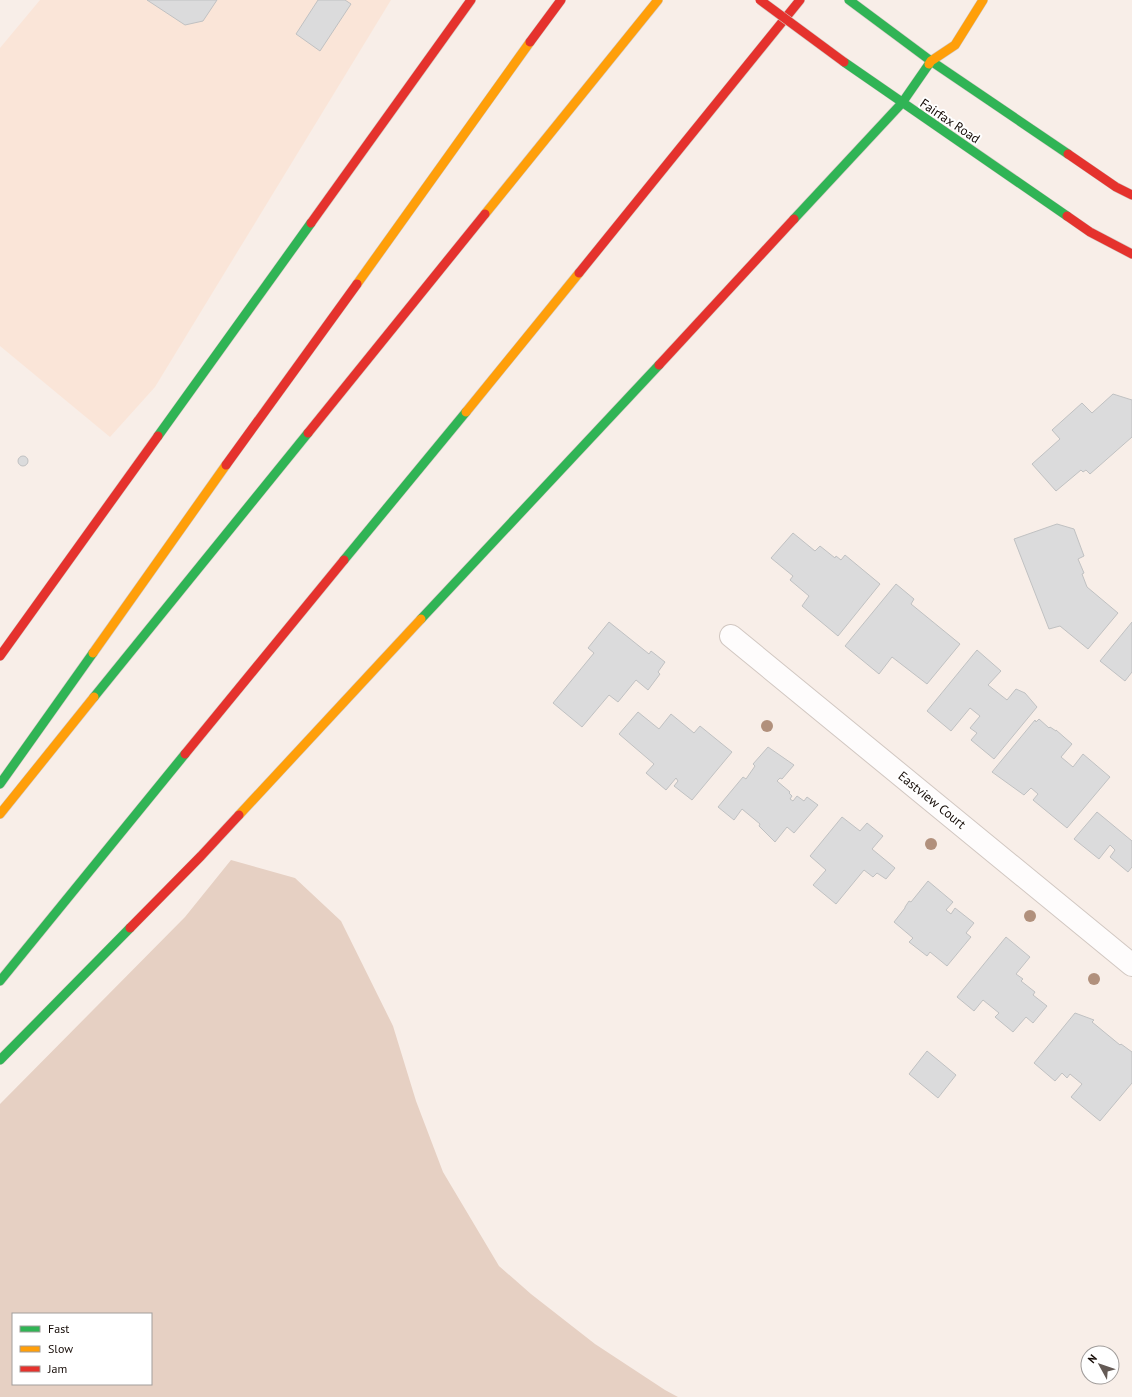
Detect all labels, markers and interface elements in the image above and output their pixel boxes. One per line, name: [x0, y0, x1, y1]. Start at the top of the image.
street label: Fairfax Road: [917, 95, 983, 147]
street label: Eastview Court: [895, 767, 970, 833]
legend: [12, 1313, 152, 1385]
text: Fast: [48, 1321, 69, 1336]
text: Slow: [48, 1341, 73, 1356]
north arrow: [1080, 1345, 1120, 1385]
text: N: [1085, 1351, 1100, 1366]
text: Jam: [47, 1361, 67, 1376]

